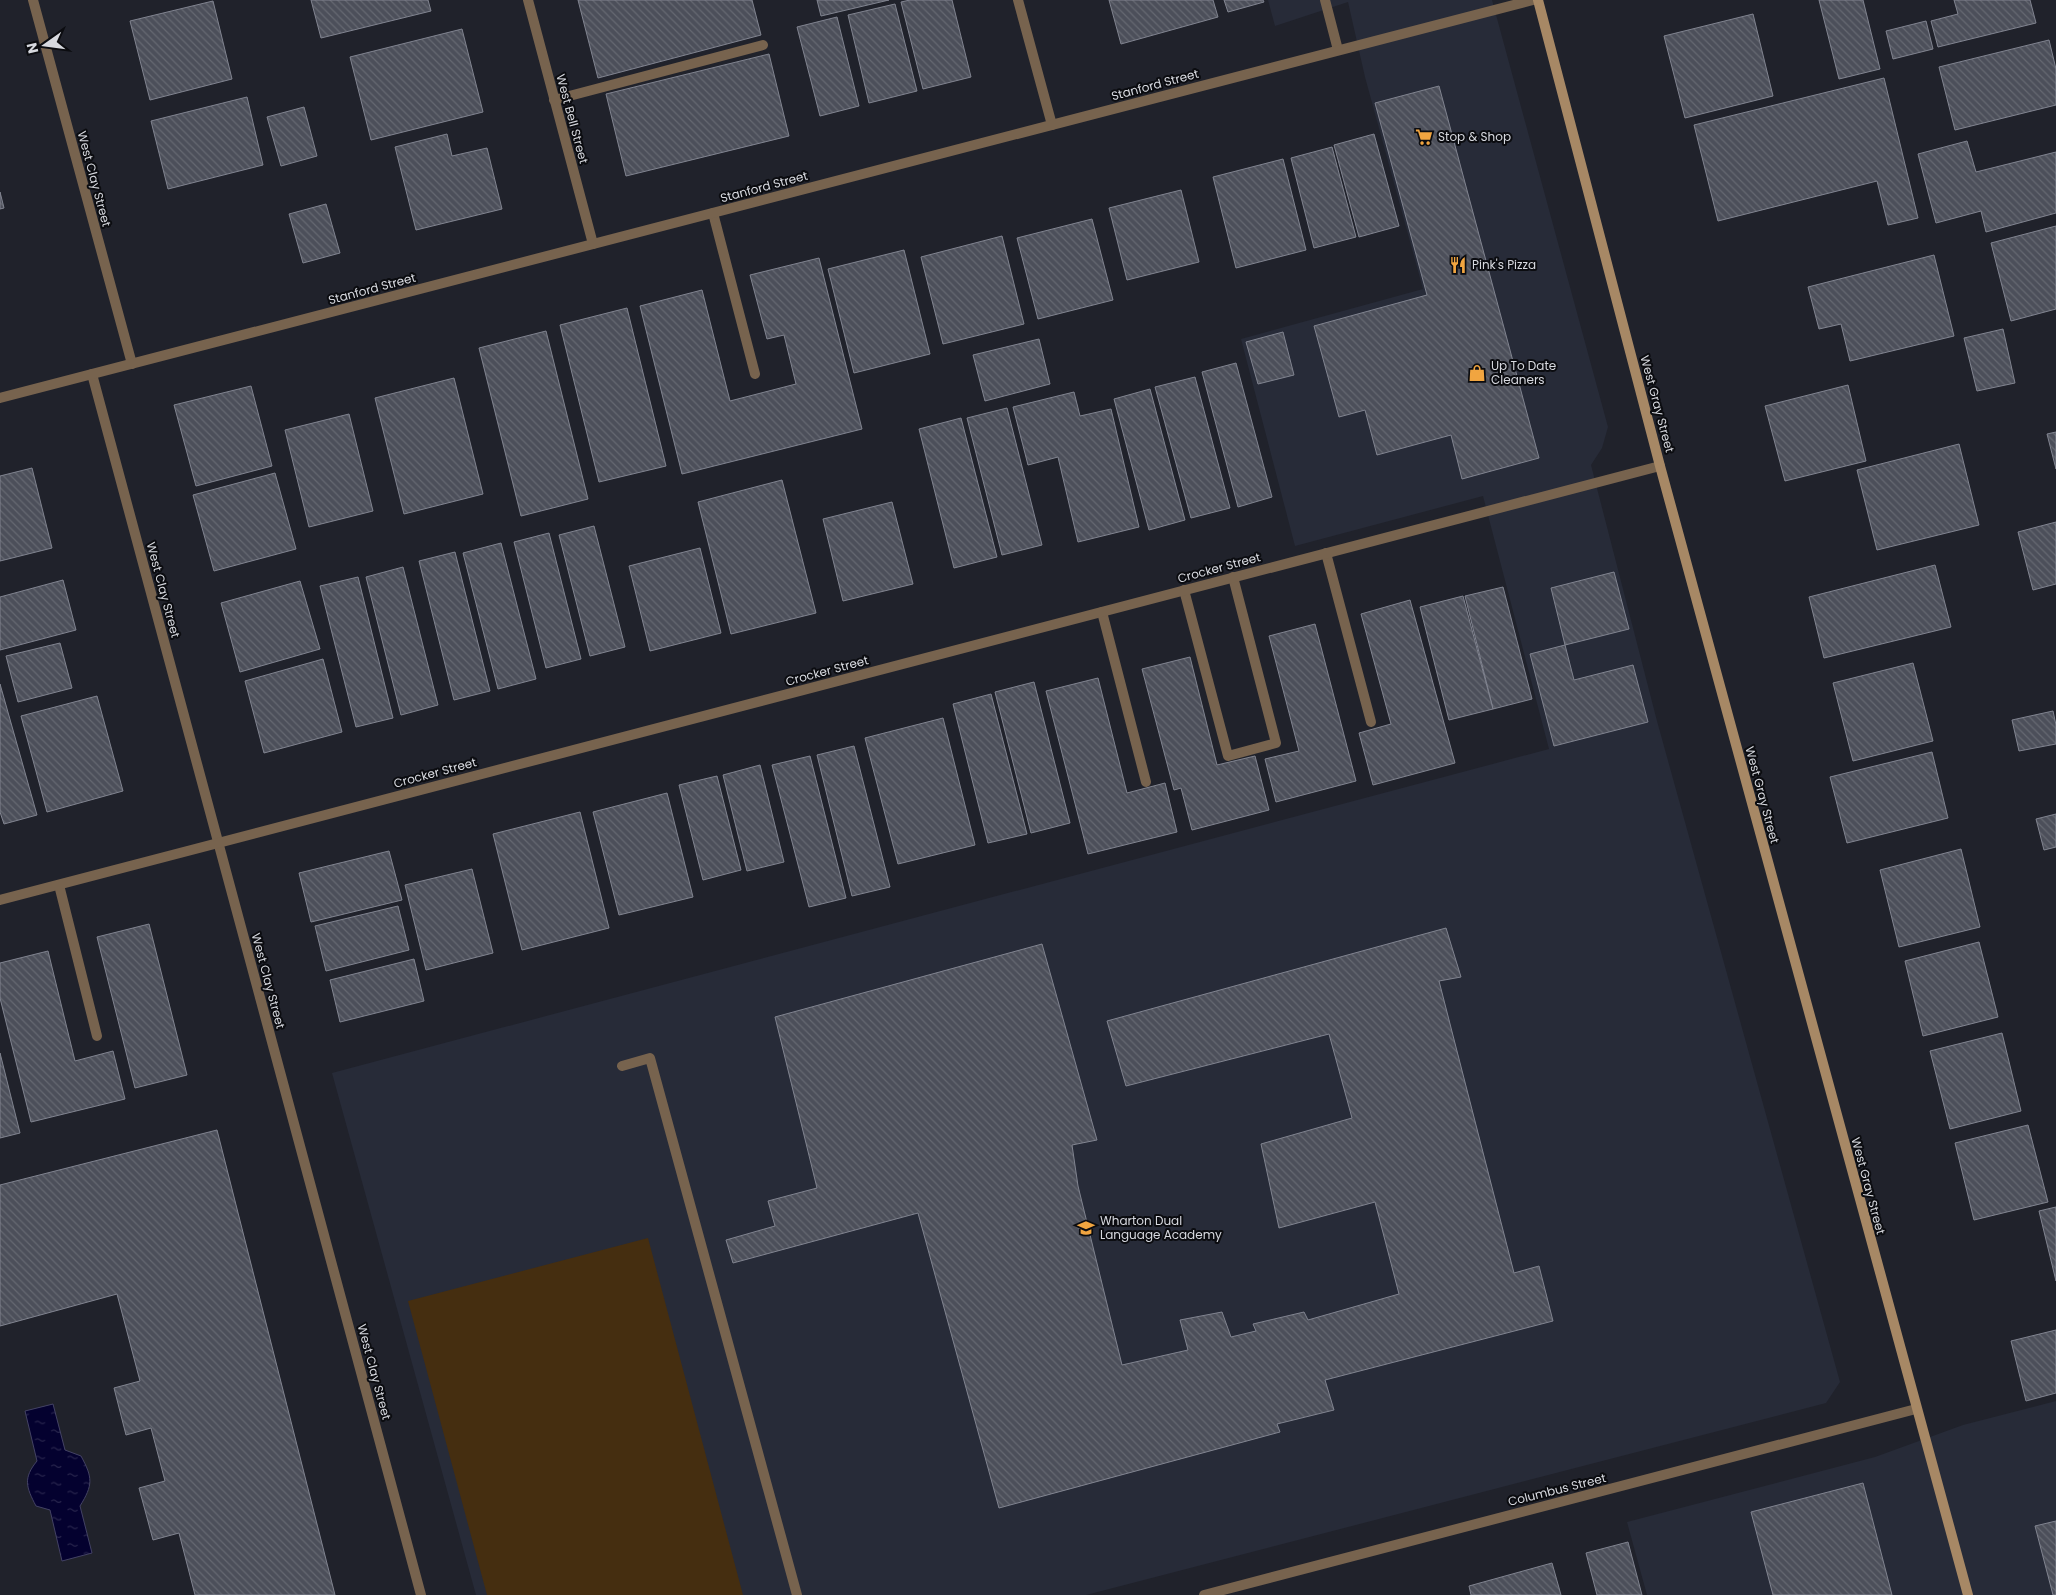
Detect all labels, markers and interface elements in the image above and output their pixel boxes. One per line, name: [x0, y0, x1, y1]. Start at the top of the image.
north arrow: [20, 20, 70, 70]
text: N: [21, 41, 43, 56]
street label: Stanford Street: [1109, 65, 1200, 104]
street label: West Bell Street: [552, 72, 593, 166]
supermarket icon: Stop & Shop: [1414, 127, 1434, 147]
place label: Stop & Shop: [1438, 128, 1511, 145]
street label: West Clay Street: [74, 129, 115, 229]
street label: Stanford Street: [718, 167, 809, 206]
restaurant icon: Pink's Pizza: [1448, 255, 1468, 275]
place label: Pink's Pizza: [1472, 256, 1536, 273]
street label: Stanford Street: [326, 269, 417, 308]
street label: West Gray Street: [1636, 353, 1679, 454]
place label: Up To Date Cleaners: [1491, 357, 1556, 388]
shop icon: Up To Date Cleaners: [1467, 363, 1487, 383]
street label: West Clay Street: [143, 540, 184, 640]
street label: Crocker Street: [1176, 548, 1262, 587]
street label: Crocker Street: [784, 651, 870, 690]
street label: West Gray Street: [1741, 744, 1784, 845]
street label: Crocker Street: [392, 753, 478, 792]
street label: West Clay Street: [248, 931, 289, 1031]
street label: West Gray Street: [1847, 1135, 1890, 1236]
place label: Wharton Dual Language Academy: [1100, 1212, 1222, 1243]
school or university icon: Wharton Dual Language Academy: [1076, 1218, 1096, 1238]
street label: West Clay Street: [354, 1322, 395, 1422]
street label: Columbus Street: [1506, 1469, 1608, 1510]

